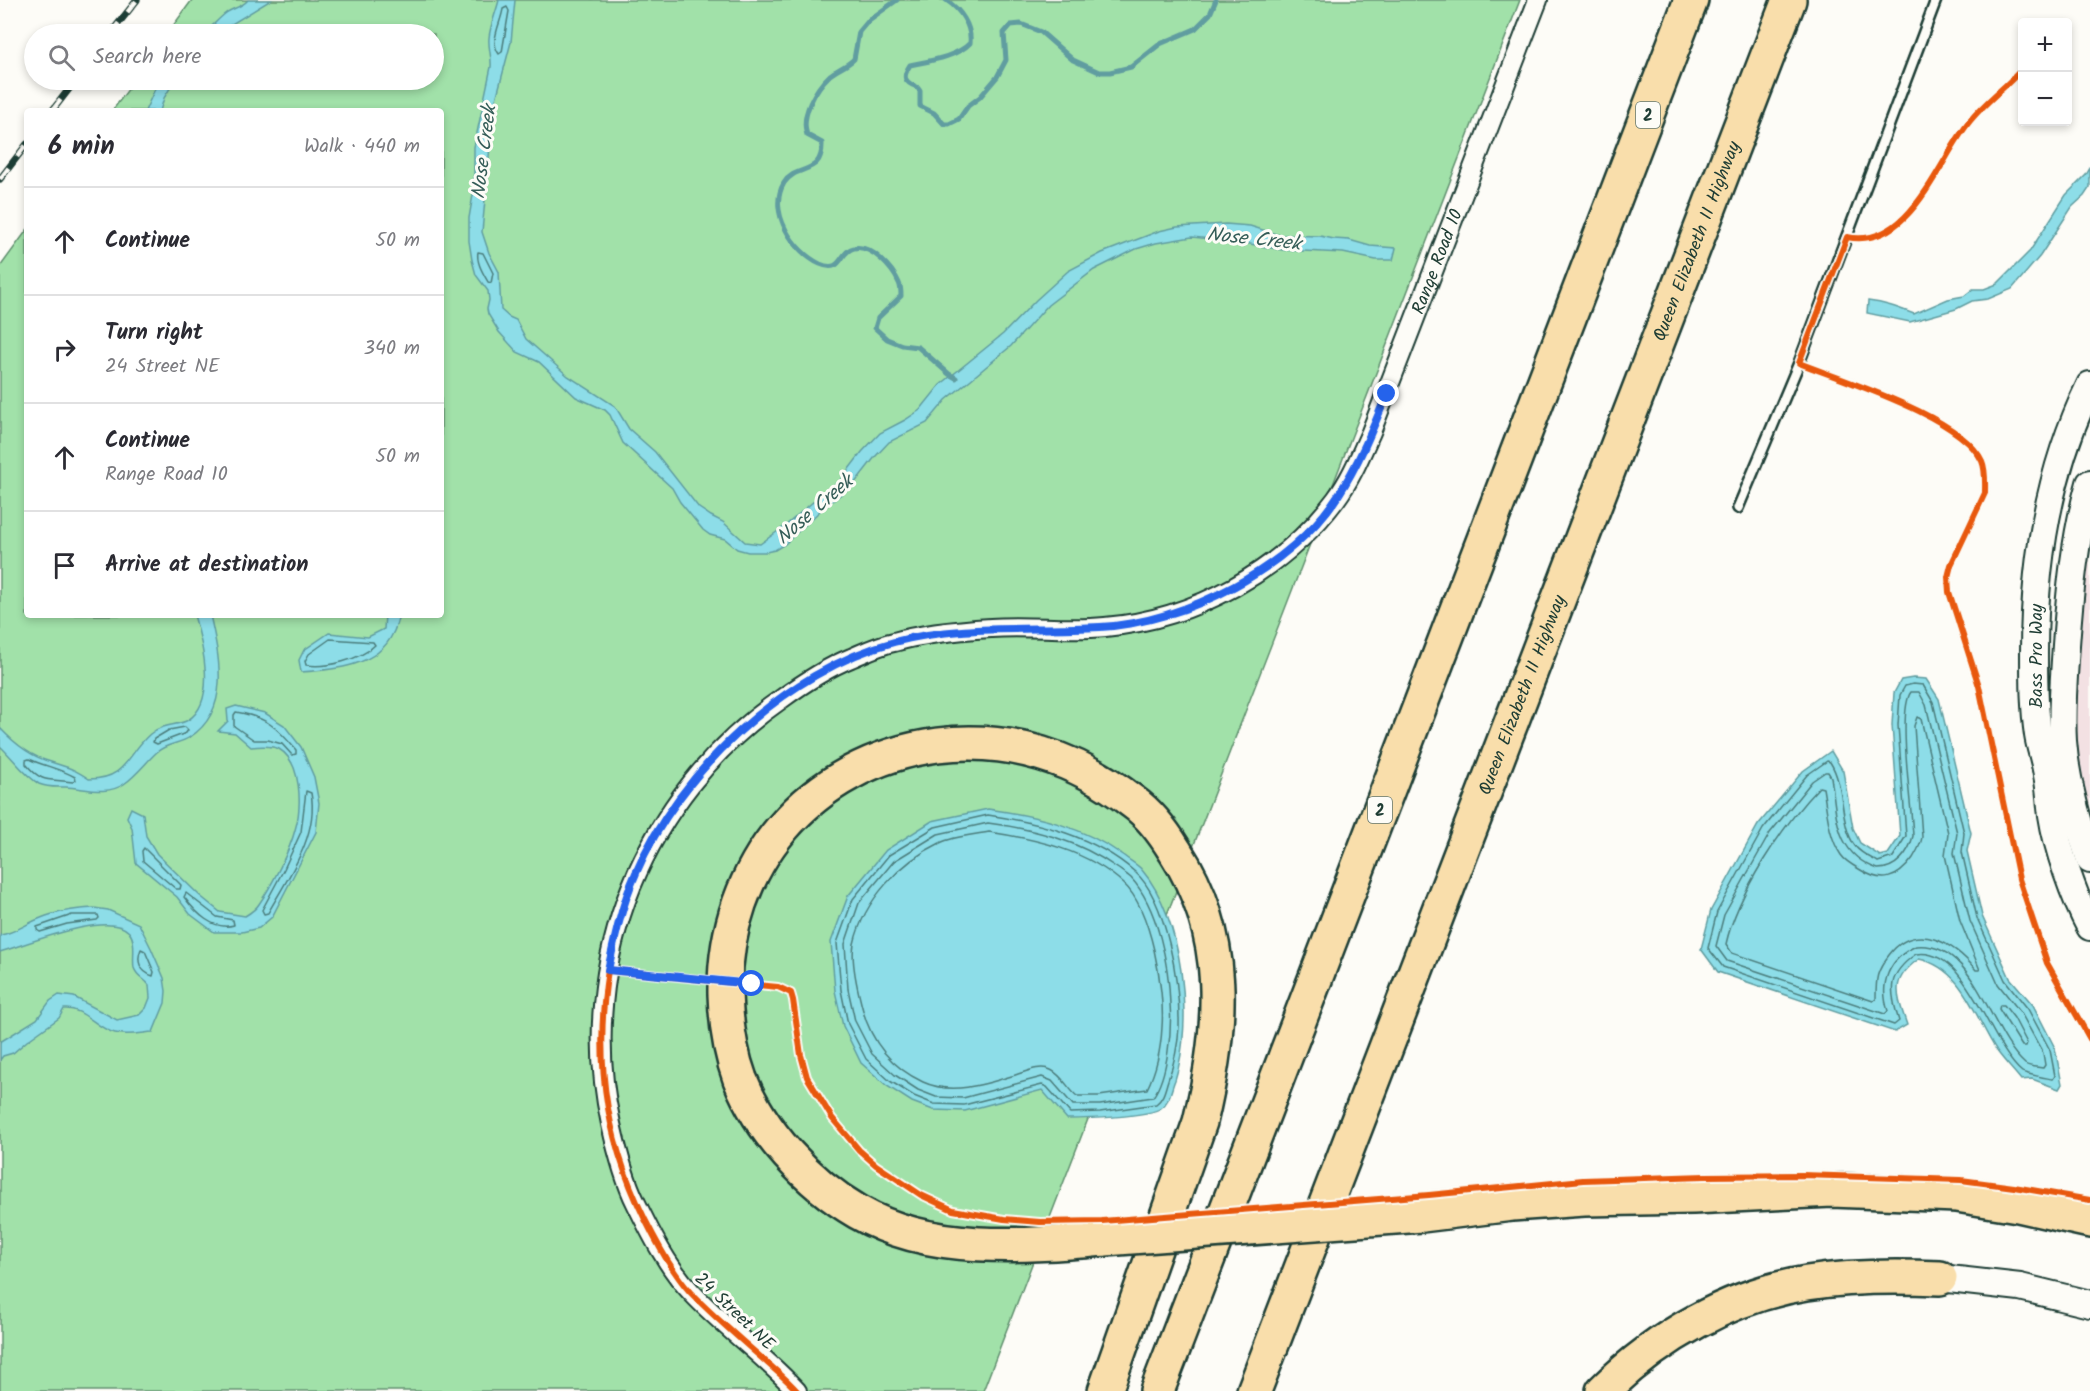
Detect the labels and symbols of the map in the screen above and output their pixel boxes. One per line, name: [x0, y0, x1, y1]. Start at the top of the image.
water label: Nose Creek: [463, 101, 507, 201]
road number: 2: [1636, 102, 1660, 128]
street label: Queen Elizabeth II Highway: [1646, 137, 1750, 346]
street label: Range Road 10: [1405, 205, 1472, 319]
water label: Nose Creek: [1205, 219, 1305, 261]
route end: [1373, 380, 1399, 406]
water label: Nose Creek: [769, 466, 863, 553]
street label: Queen Elizabeth II Highway: [1472, 590, 1575, 800]
street label: Bass Pro Way: [2023, 603, 2052, 708]
road number: 2: [1368, 797, 1392, 823]
route start: [738, 970, 764, 996]
street label: 24 Street NE: [687, 1266, 781, 1359]

